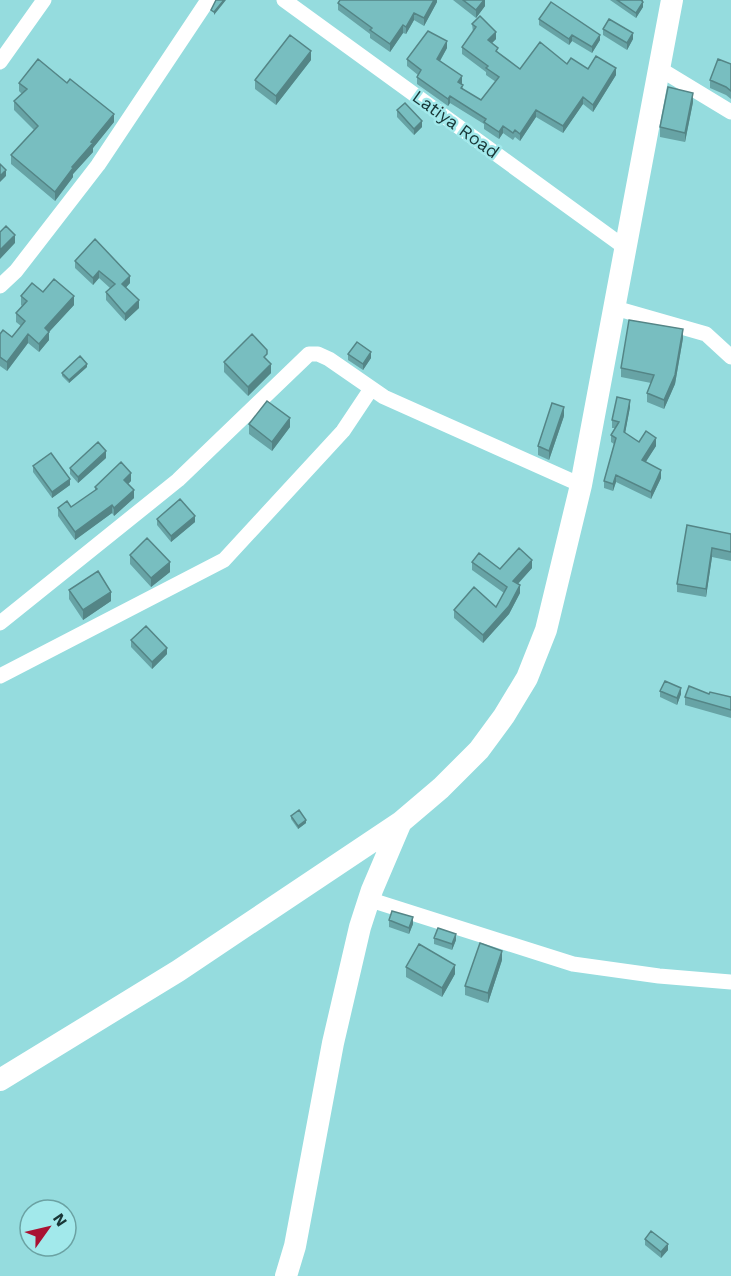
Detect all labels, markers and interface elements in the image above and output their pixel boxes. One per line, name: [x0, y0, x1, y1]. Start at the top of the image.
street label: Latiya Road: [409, 86, 503, 162]
north arrow: [18, 1198, 78, 1258]
text: N: [49, 1210, 71, 1230]

